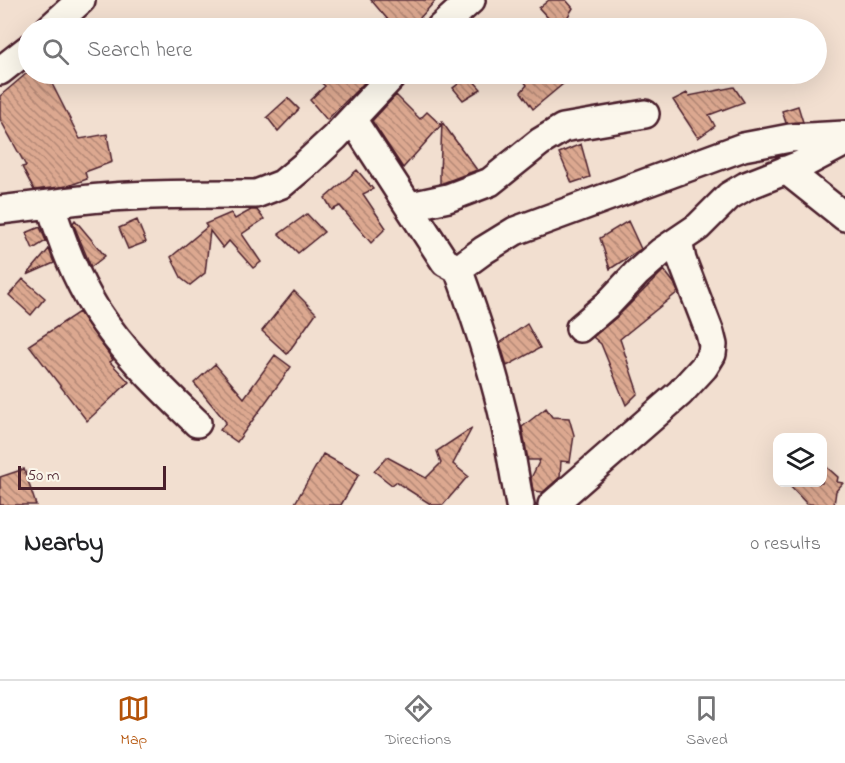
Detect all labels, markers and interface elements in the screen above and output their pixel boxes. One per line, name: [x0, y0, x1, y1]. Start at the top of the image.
search box: [18, 18, 827, 84]
icon: search: [39, 35, 72, 68]
text: Search here: [87, 35, 192, 67]
map controls: [773, 433, 827, 487]
button: layers: [773, 433, 827, 487]
scale bar: [18, 463, 166, 490]
text: 50 m: [27, 464, 59, 488]
text: Nearby: [24, 525, 103, 563]
text: 0 results: [750, 530, 821, 559]
tab: Map: [117, 692, 150, 752]
tab: Directions: [385, 692, 451, 752]
tab: Saved: [686, 692, 728, 752]

